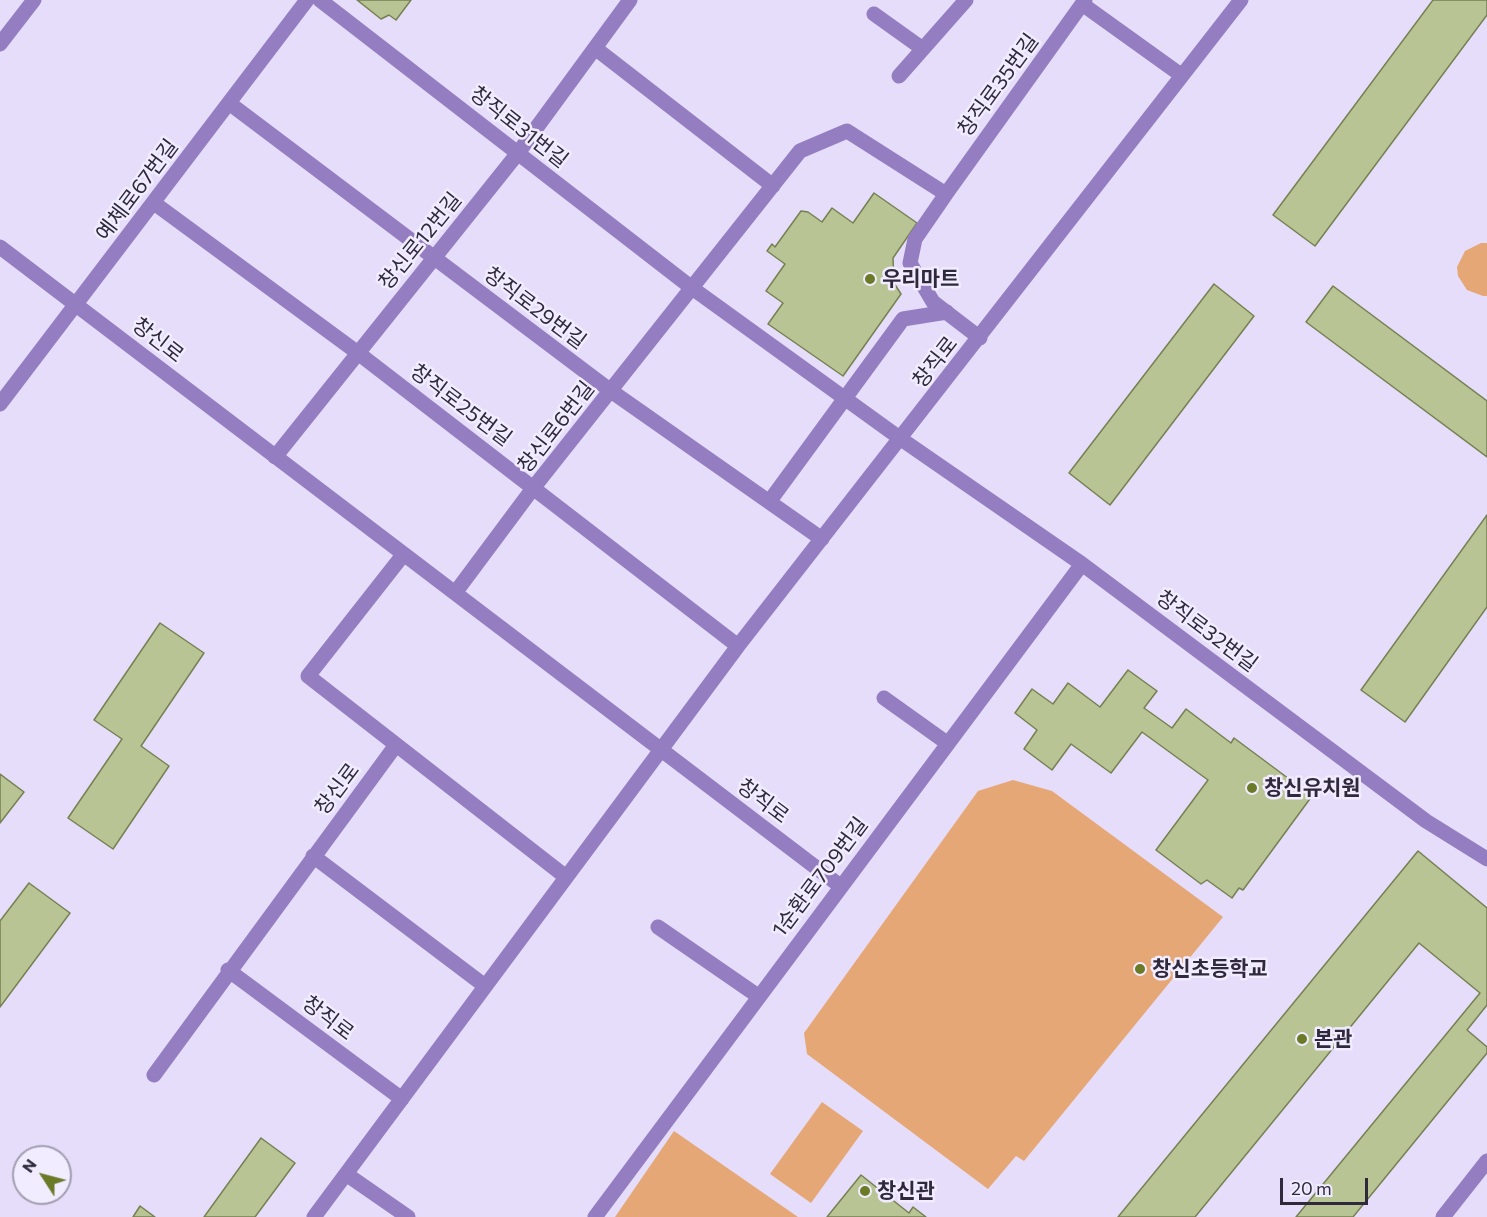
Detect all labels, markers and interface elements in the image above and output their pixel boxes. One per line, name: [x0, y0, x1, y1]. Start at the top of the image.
street label: 창직로35번길: [952, 29, 1044, 141]
street label: 창직로31번길: [465, 81, 573, 173]
street label: 예체로67번길: [91, 134, 183, 246]
street label: 창신로12번길: [373, 188, 467, 294]
street label: 창직로29번길: [479, 262, 591, 354]
place label: 우리마트: [882, 266, 959, 292]
marker: 우리마트: [863, 272, 877, 286]
street label: 창신로: [127, 312, 189, 368]
street label: 창직로: [907, 331, 963, 393]
street label: 창직로25번길: [405, 359, 517, 451]
street label: 창신로6번길: [512, 376, 600, 478]
street label: 창직로32번길: [1151, 585, 1263, 677]
street label: 창신로: [309, 758, 365, 820]
street label: 창직로: [732, 773, 794, 829]
place label: 창신유치원: [1264, 775, 1361, 801]
marker: 창신유치원: [1245, 781, 1259, 795]
street label: 1순환로709번길: [767, 812, 873, 942]
place label: 창신초등학교: [1152, 956, 1268, 982]
marker: 창신초등학교: [1133, 962, 1147, 976]
street label: 창직로: [297, 990, 359, 1046]
place label: 본관: [1314, 1026, 1353, 1052]
marker: 본관: [1295, 1032, 1309, 1046]
north arrow: [12, 1145, 72, 1205]
text: N: [17, 1155, 40, 1176]
scale bar: [1283, 1166, 1372, 1204]
text: 20 m: [1291, 1177, 1332, 1199]
place label: 창신관: [877, 1178, 935, 1204]
marker: 창신관: [858, 1184, 872, 1198]

